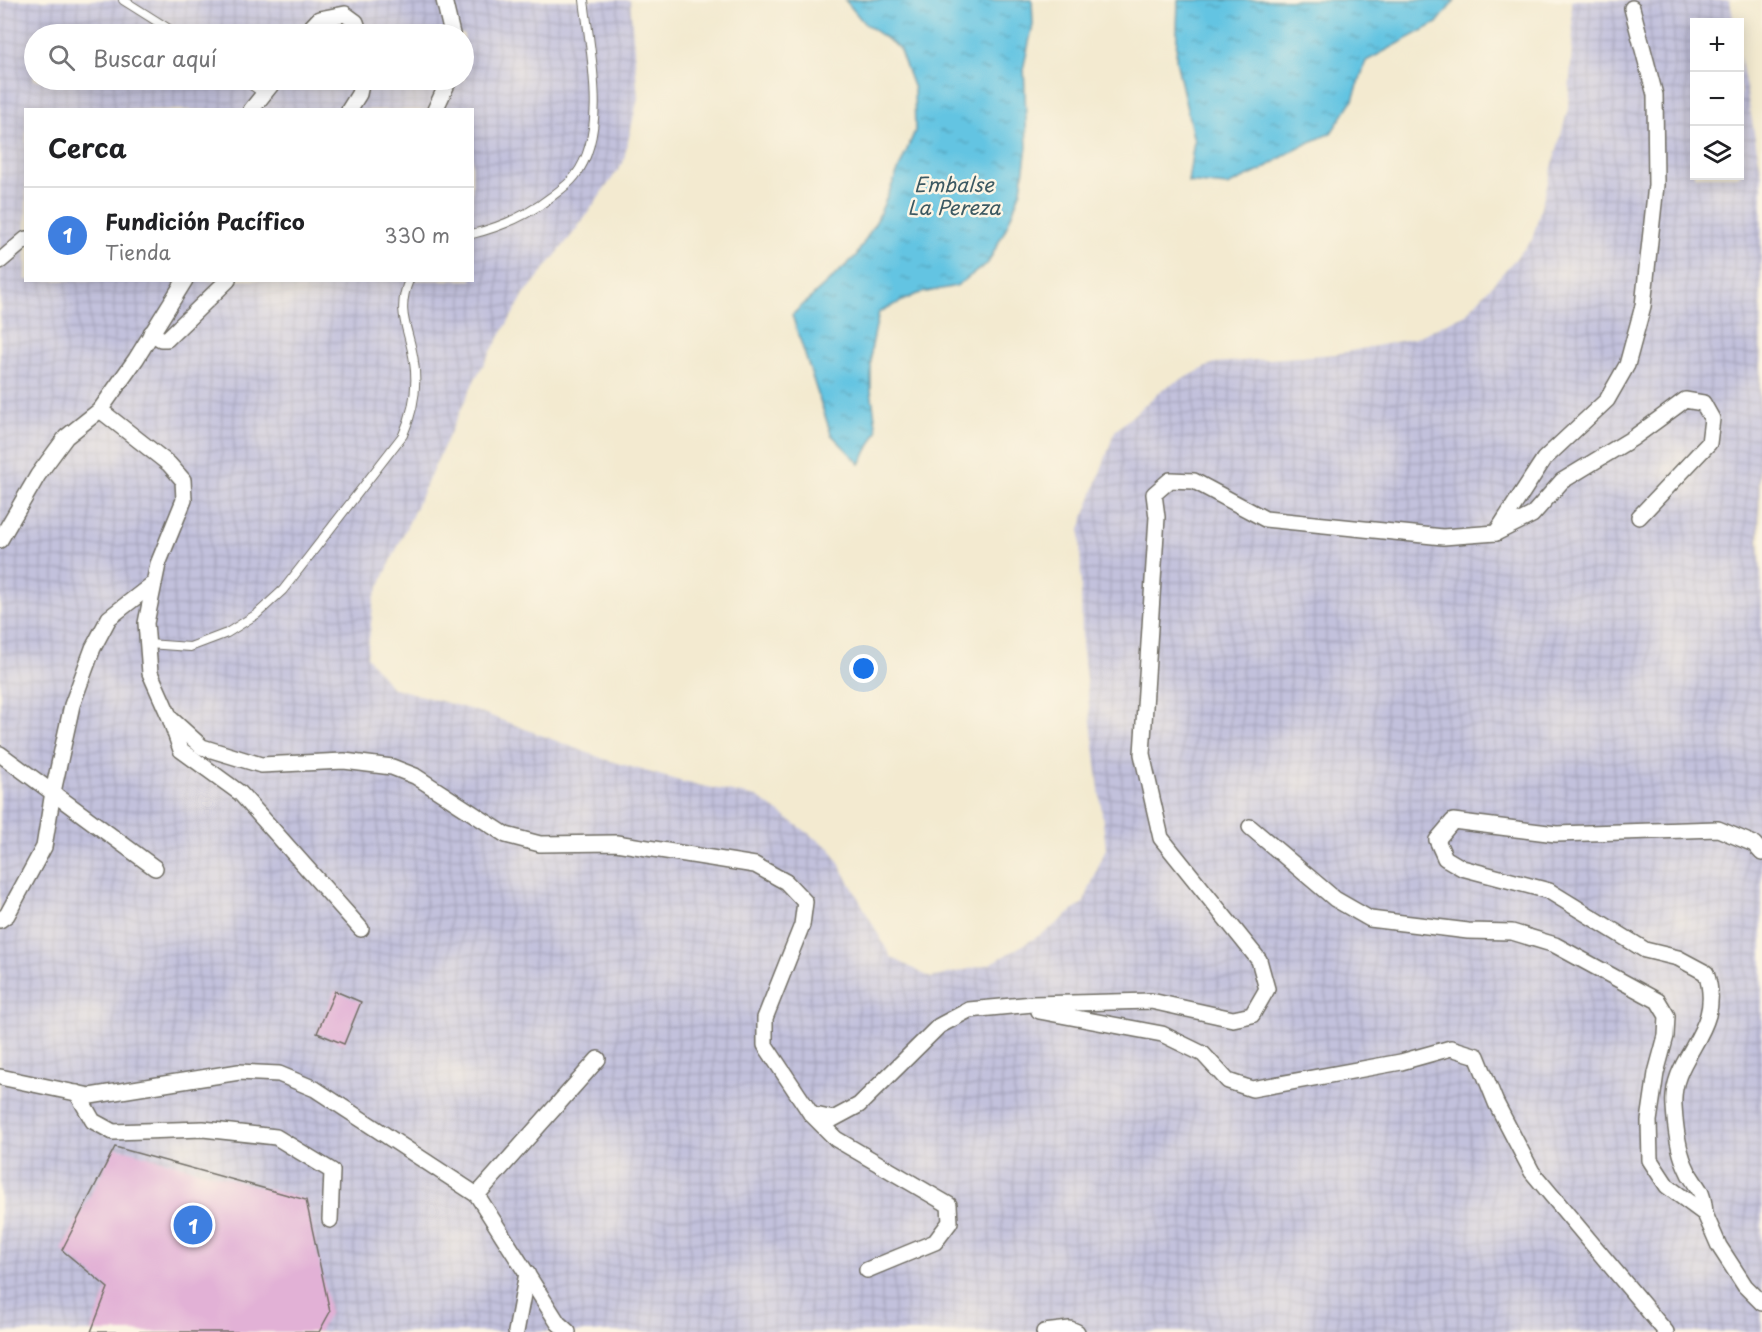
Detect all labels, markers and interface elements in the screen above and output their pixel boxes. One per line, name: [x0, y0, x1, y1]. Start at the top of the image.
map controls: [1690, 18, 1744, 180]
button: +: [1690, 18, 1744, 72]
search box: [24, 24, 474, 90]
icon: search: [45, 41, 78, 74]
text: Buscar aquí: [93, 41, 217, 74]
button: −: [1690, 72, 1744, 126]
button: layers: [1690, 126, 1744, 180]
text: Cerca: [48, 128, 127, 167]
water label: Embalse La Pereza: [908, 169, 1001, 222]
text: Fundición Pacífico: [105, 204, 305, 237]
text: 1: [63, 220, 72, 250]
text: 330 m: [384, 220, 450, 250]
text: Tienda: [105, 237, 171, 267]
your location: [849, 654, 878, 683]
pin: 1: [174, 1202, 212, 1248]

